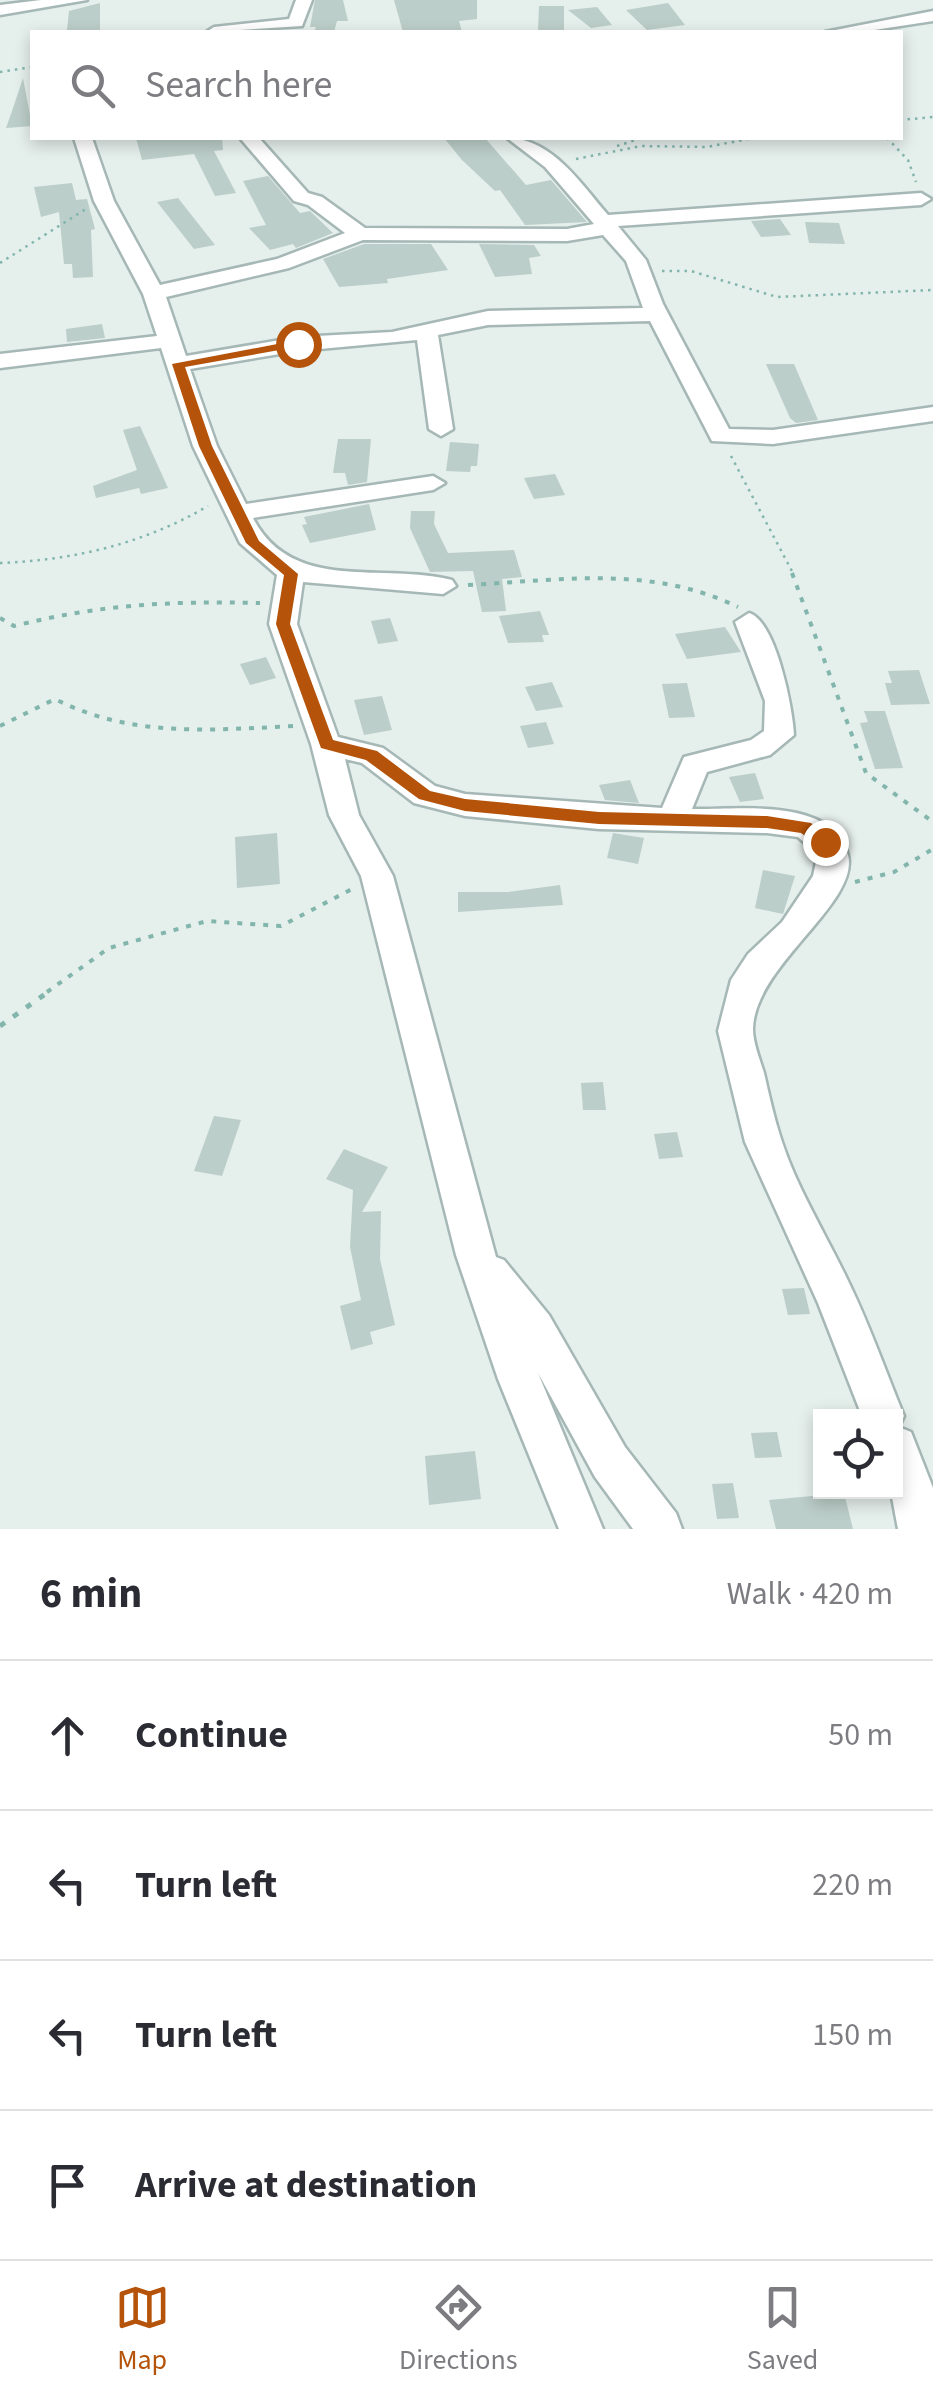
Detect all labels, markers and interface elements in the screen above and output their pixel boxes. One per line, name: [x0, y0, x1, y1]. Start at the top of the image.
search box: [30, 30, 903, 140]
icon: search: [65, 58, 120, 113]
text: Search here: [145, 58, 332, 112]
route start: [276, 322, 322, 368]
route end: [803, 820, 849, 866]
map controls: [813, 1409, 903, 1499]
button: locate: [813, 1409, 903, 1499]
text: 6 min: [40, 1564, 142, 1624]
text: Walk · 420 m: [727, 1571, 893, 1617]
icon: ahead: [40, 1708, 95, 1763]
text: Continue: [135, 1708, 288, 1762]
text: 50 m: [828, 1712, 893, 1758]
icon: left: [40, 1858, 95, 1913]
text: Turn left: [135, 1858, 277, 1912]
text: 220 m: [812, 1862, 893, 1908]
icon: left: [40, 2008, 95, 2063]
text: Turn left: [135, 2008, 277, 2062]
text: 150 m: [812, 2012, 893, 2058]
icon: arrive: [40, 2158, 95, 2213]
text: Arrive at destination: [135, 2158, 477, 2212]
tab: Map: [115, 2280, 170, 2380]
tab: Directions: [399, 2280, 518, 2380]
tab: Saved: [747, 2280, 818, 2380]

